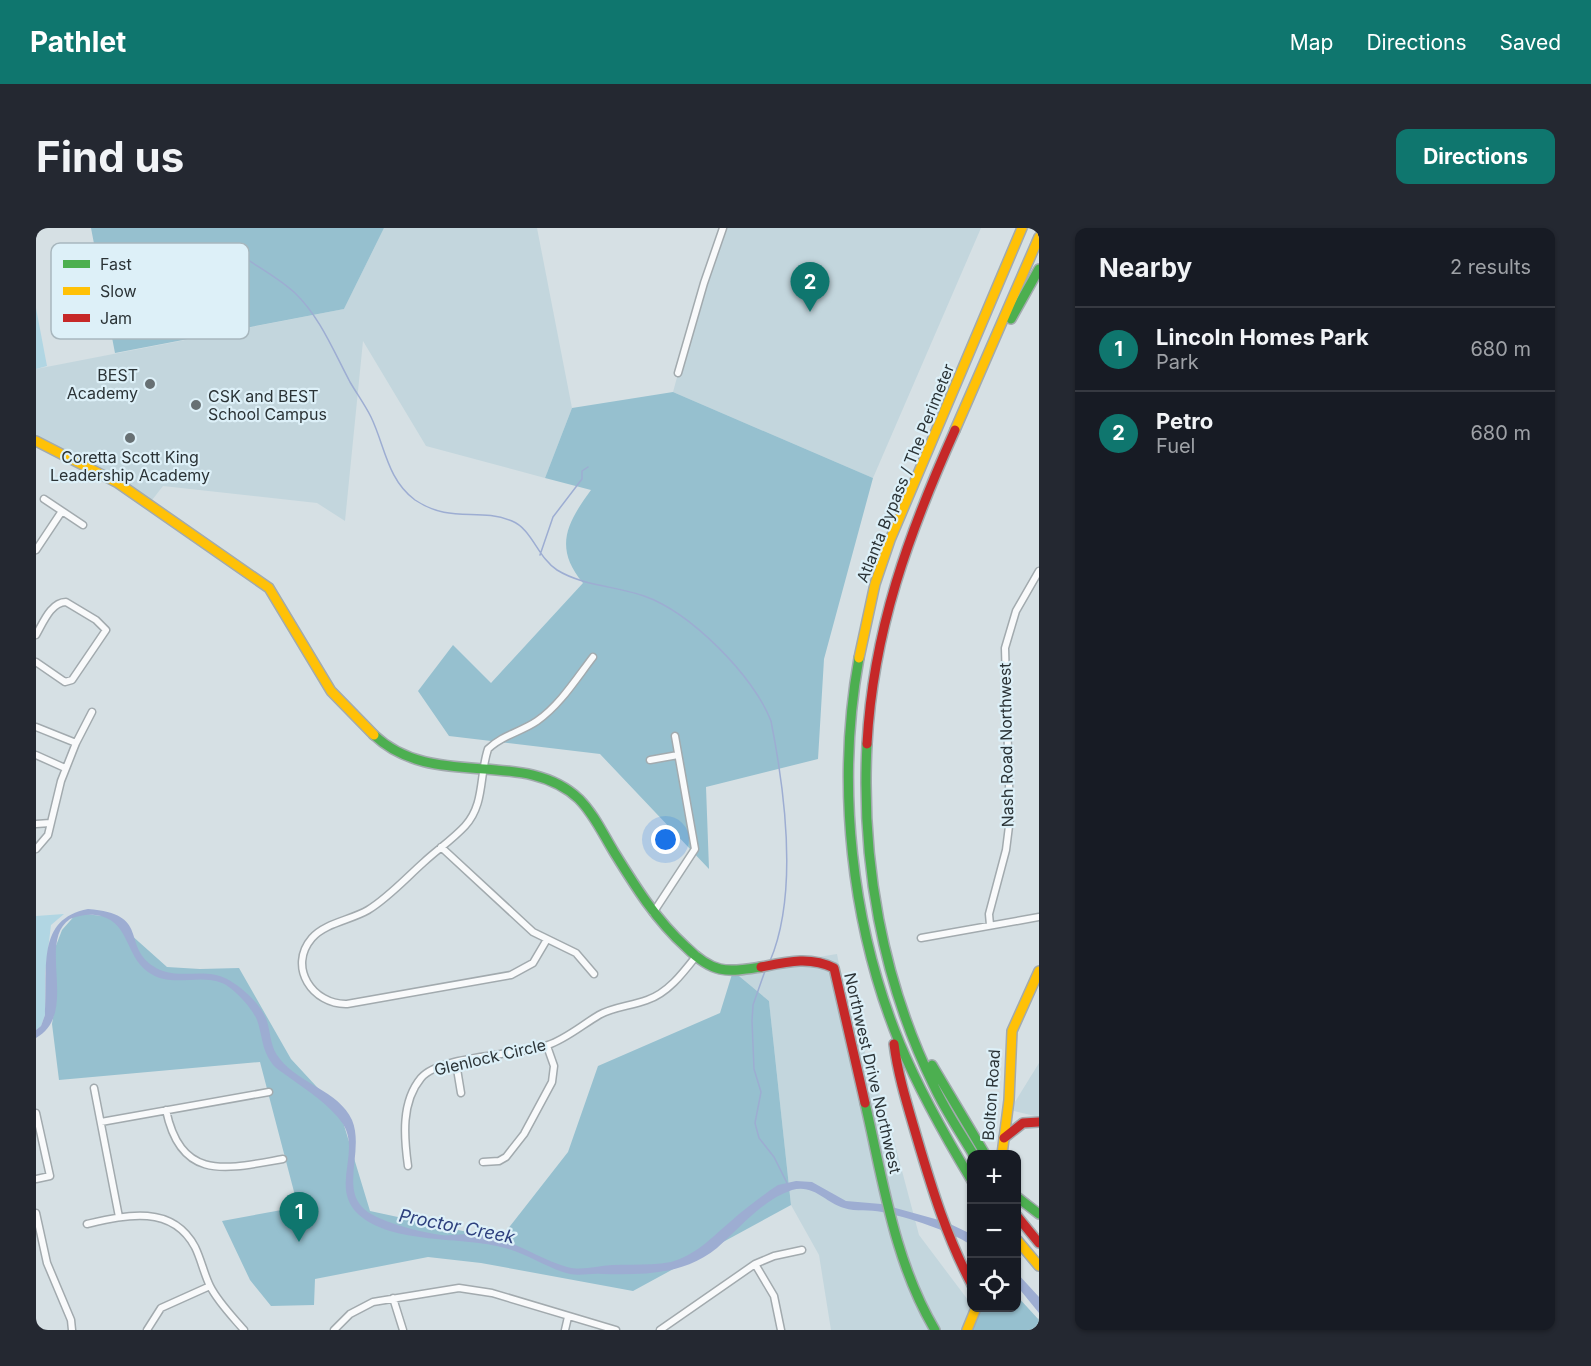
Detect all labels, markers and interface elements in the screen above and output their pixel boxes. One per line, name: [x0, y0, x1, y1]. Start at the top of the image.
text: Pathlet: [30, 25, 126, 59]
text: Map: [1290, 30, 1333, 55]
text: Directions: [1366, 30, 1467, 55]
text: Saved: [1500, 30, 1561, 55]
button: Directions: [1396, 129, 1555, 184]
text: Find us: [36, 131, 184, 182]
legend: [51, 243, 249, 339]
text: Nearby: [1099, 252, 1192, 283]
text: Fast: [100, 254, 132, 274]
text: 2 results: [1450, 255, 1531, 279]
pin: 2: [790, 262, 830, 312]
text: Slow: [100, 281, 137, 301]
text: Jam: [100, 308, 132, 328]
text: Lincoln Homes Park: [1156, 324, 1369, 350]
text: 1: [1114, 337, 1123, 361]
text: 680 m: [1470, 337, 1531, 361]
text: Park: [1156, 350, 1199, 374]
street label: Atlanta Bypass / The Perimeter: [852, 361, 958, 585]
place label: BEST Academy: [67, 365, 138, 403]
marker: BEST Academy: [143, 377, 157, 391]
place label: CSK and BEST School Campus: [208, 386, 327, 424]
marker: CSK and BEST School Campus: [189, 398, 203, 412]
text: Petro: [1156, 408, 1213, 434]
text: 2: [1112, 421, 1125, 445]
text: 680 m: [1470, 421, 1531, 445]
marker: Coretta Scott King Leadership Academy: [123, 431, 137, 445]
text: Fuel: [1156, 434, 1195, 458]
place label: Coretta Scott King Leadership Academy: [50, 447, 210, 485]
street label: Nash Road Northwest: [995, 662, 1017, 828]
your location: [651, 825, 680, 854]
street label: Northwest Drive Northwest: [840, 971, 906, 1175]
street label: Glenlock Circle: [432, 1034, 548, 1080]
street label: Bolton Road: [978, 1049, 1004, 1141]
map controls: [967, 1150, 1021, 1312]
button: +: [967, 1150, 1021, 1204]
pin: 1: [280, 1192, 318, 1242]
water label: Proctor Creek: [397, 1204, 518, 1248]
button: −: [967, 1204, 1021, 1258]
button: locate: [967, 1258, 1021, 1312]

